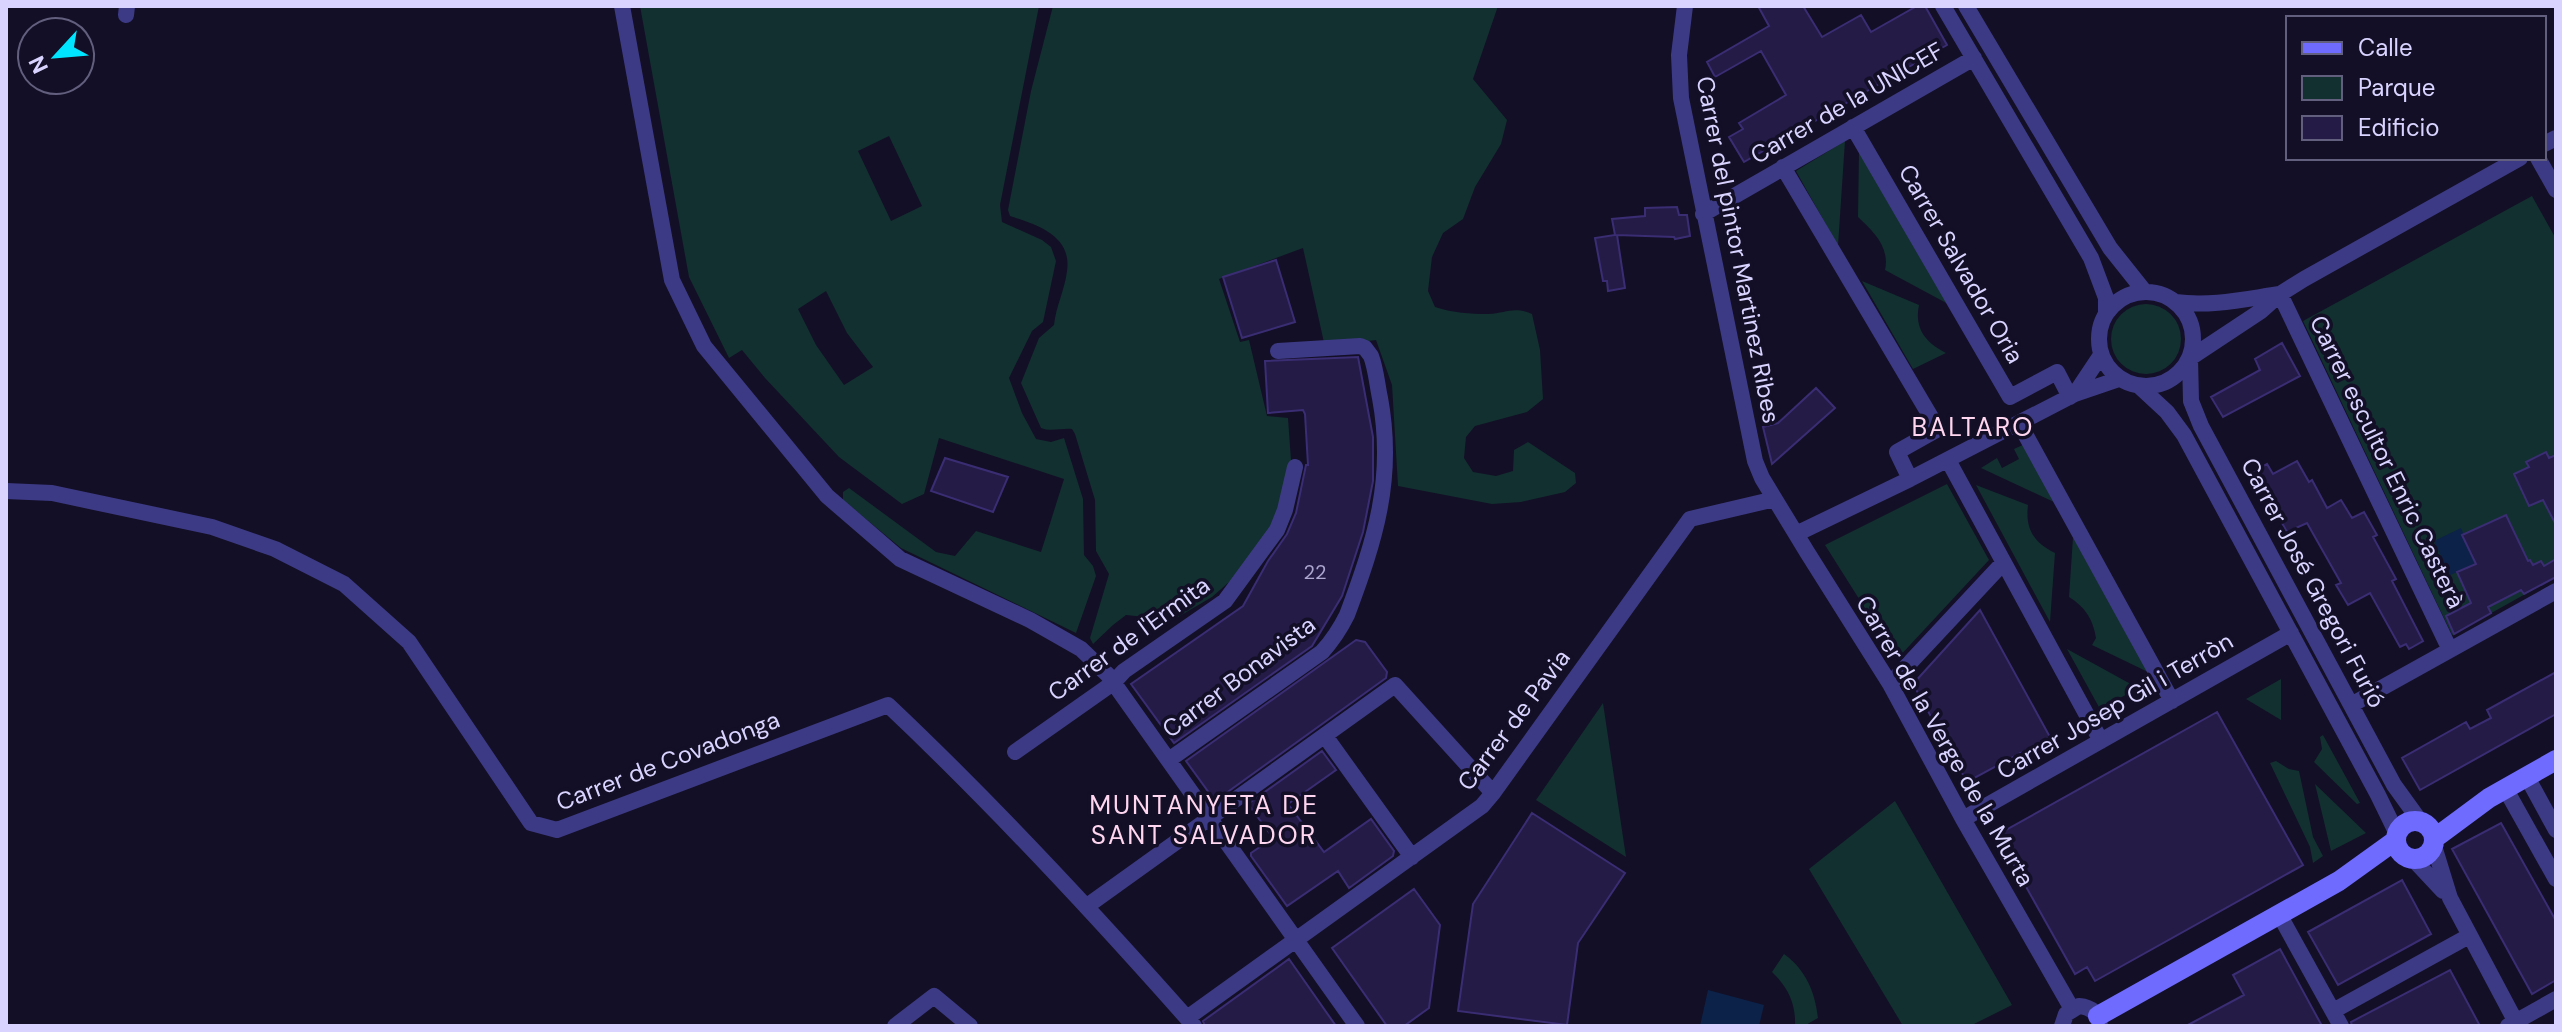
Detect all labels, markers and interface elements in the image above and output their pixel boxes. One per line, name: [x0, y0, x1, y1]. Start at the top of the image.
north arrow: [16, 16, 96, 96]
legend: [2286, 16, 2546, 160]
text: Calle: [2358, 32, 2413, 63]
street label: Carrer de la UNICEF: [1745, 35, 1949, 170]
text: N: [22, 51, 55, 78]
text: Parque: [2358, 72, 2435, 103]
street label: Carrer del pintor Martinez Ribes: [1690, 74, 1787, 426]
text: Edificio: [2358, 112, 2440, 143]
street label: Carrer Salvador Oria: [1892, 159, 2031, 369]
street label: Carrer escultor Enric Casterà: [2303, 310, 2472, 613]
district label: BALTARO: [1912, 410, 2034, 444]
street label: Carrer José Gregori Furió: [2234, 452, 2393, 713]
house number: 22: [1303, 559, 1327, 585]
street label: Carrer de l'Ermita: [1042, 569, 1216, 708]
street label: Carrer de la Verge de la Murta: [1849, 590, 2042, 892]
street label: Carrer Bonavista: [1156, 609, 1321, 744]
street label: Carrer Josep Gil i Terròn: [1991, 625, 2239, 786]
street label: Carrer de Pavia: [1450, 643, 1577, 796]
street label: Carrer de Covadonga: [552, 704, 784, 817]
district label: MUNTANYETA DE SANT SALVADOR: [1089, 788, 1319, 852]

